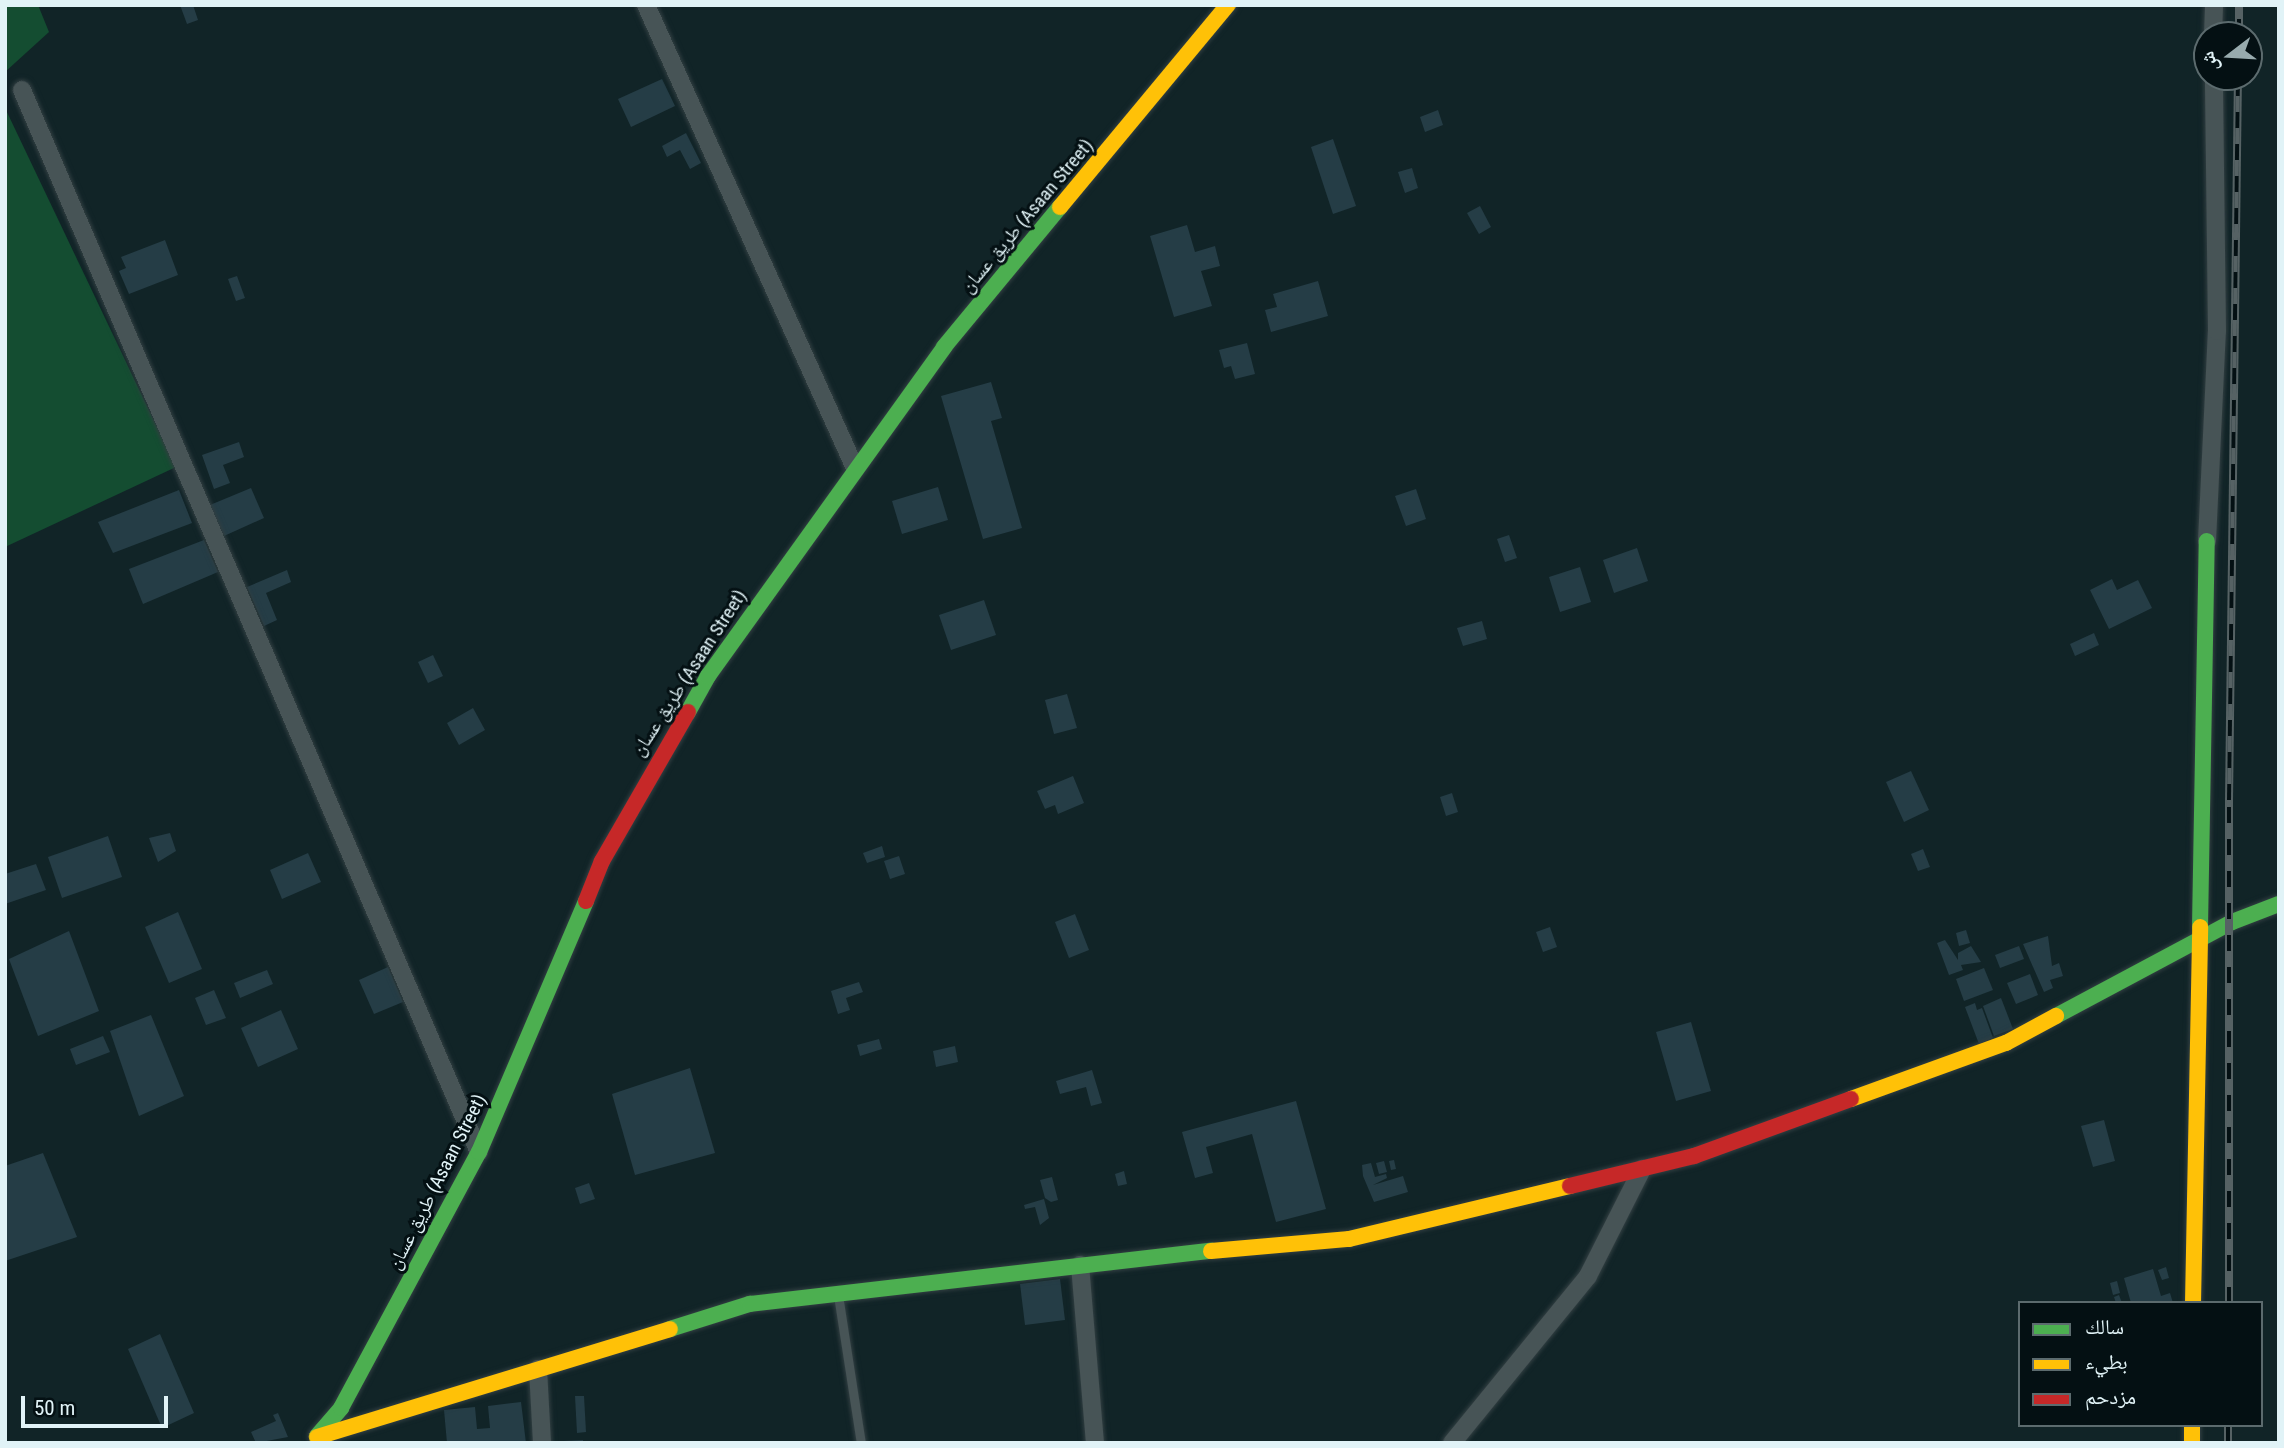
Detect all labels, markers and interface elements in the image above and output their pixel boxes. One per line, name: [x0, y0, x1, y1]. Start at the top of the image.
north arrow: [2193, 21, 2263, 91]
text: ش: [2195, 49, 2223, 75]
street label: طريق عسان (Asaan Street): [956, 134, 1098, 298]
street label: طريق عسان (Asaan Street): [627, 586, 751, 760]
street label: طريق عسان (Asaan Street): [383, 1091, 491, 1273]
legend: [2018, 1301, 2263, 1427]
text: سالك: [2085, 1315, 2124, 1339]
text: بطيء: [2085, 1350, 2128, 1374]
scale bar: [24, 1382, 172, 1426]
text: مزدحم: [2085, 1385, 2136, 1409]
text: 50 m: [34, 1396, 75, 1420]

